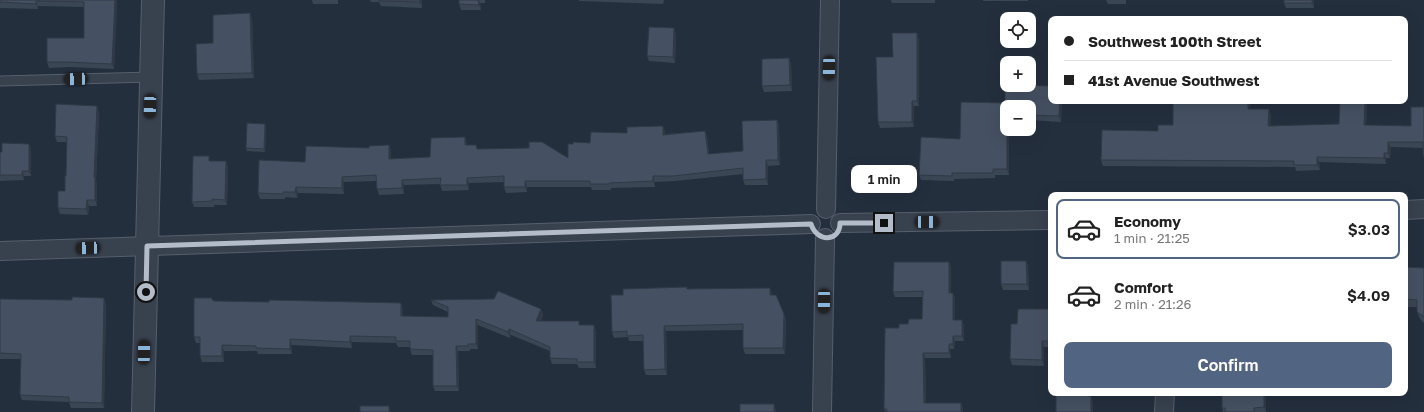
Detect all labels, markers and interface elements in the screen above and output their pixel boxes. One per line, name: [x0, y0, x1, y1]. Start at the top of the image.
map controls: [1000, 12, 1036, 136]
button: locate: [1000, 12, 1036, 48]
text: Southwest 100th Street: [1088, 32, 1261, 50]
car: [823, 56, 835, 80]
button: +: [1000, 56, 1036, 92]
text: 41st Avenue Southwest: [1088, 71, 1260, 89]
car: [64, 73, 88, 85]
car: [144, 94, 156, 118]
button: −: [1000, 100, 1036, 136]
callout: 1 min: [851, 165, 917, 193]
text: 1 min: [868, 171, 900, 187]
icon: car: [1066, 211, 1102, 247]
text: Economy: [1114, 212, 1181, 230]
route end: [875, 214, 893, 232]
car: [915, 216, 939, 228]
text: $3.03: [1348, 220, 1390, 238]
text: 1 min · 21:25: [1114, 230, 1190, 246]
car: [76, 242, 100, 254]
icon: car: [1066, 277, 1102, 313]
text: Comfort: [1114, 278, 1173, 296]
route start: [137, 283, 155, 301]
text: $4.09: [1347, 286, 1390, 304]
car: [818, 289, 830, 313]
text: 2 min · 21:26: [1114, 296, 1191, 312]
car: [138, 340, 150, 364]
button: Confirm: [1064, 342, 1392, 388]

